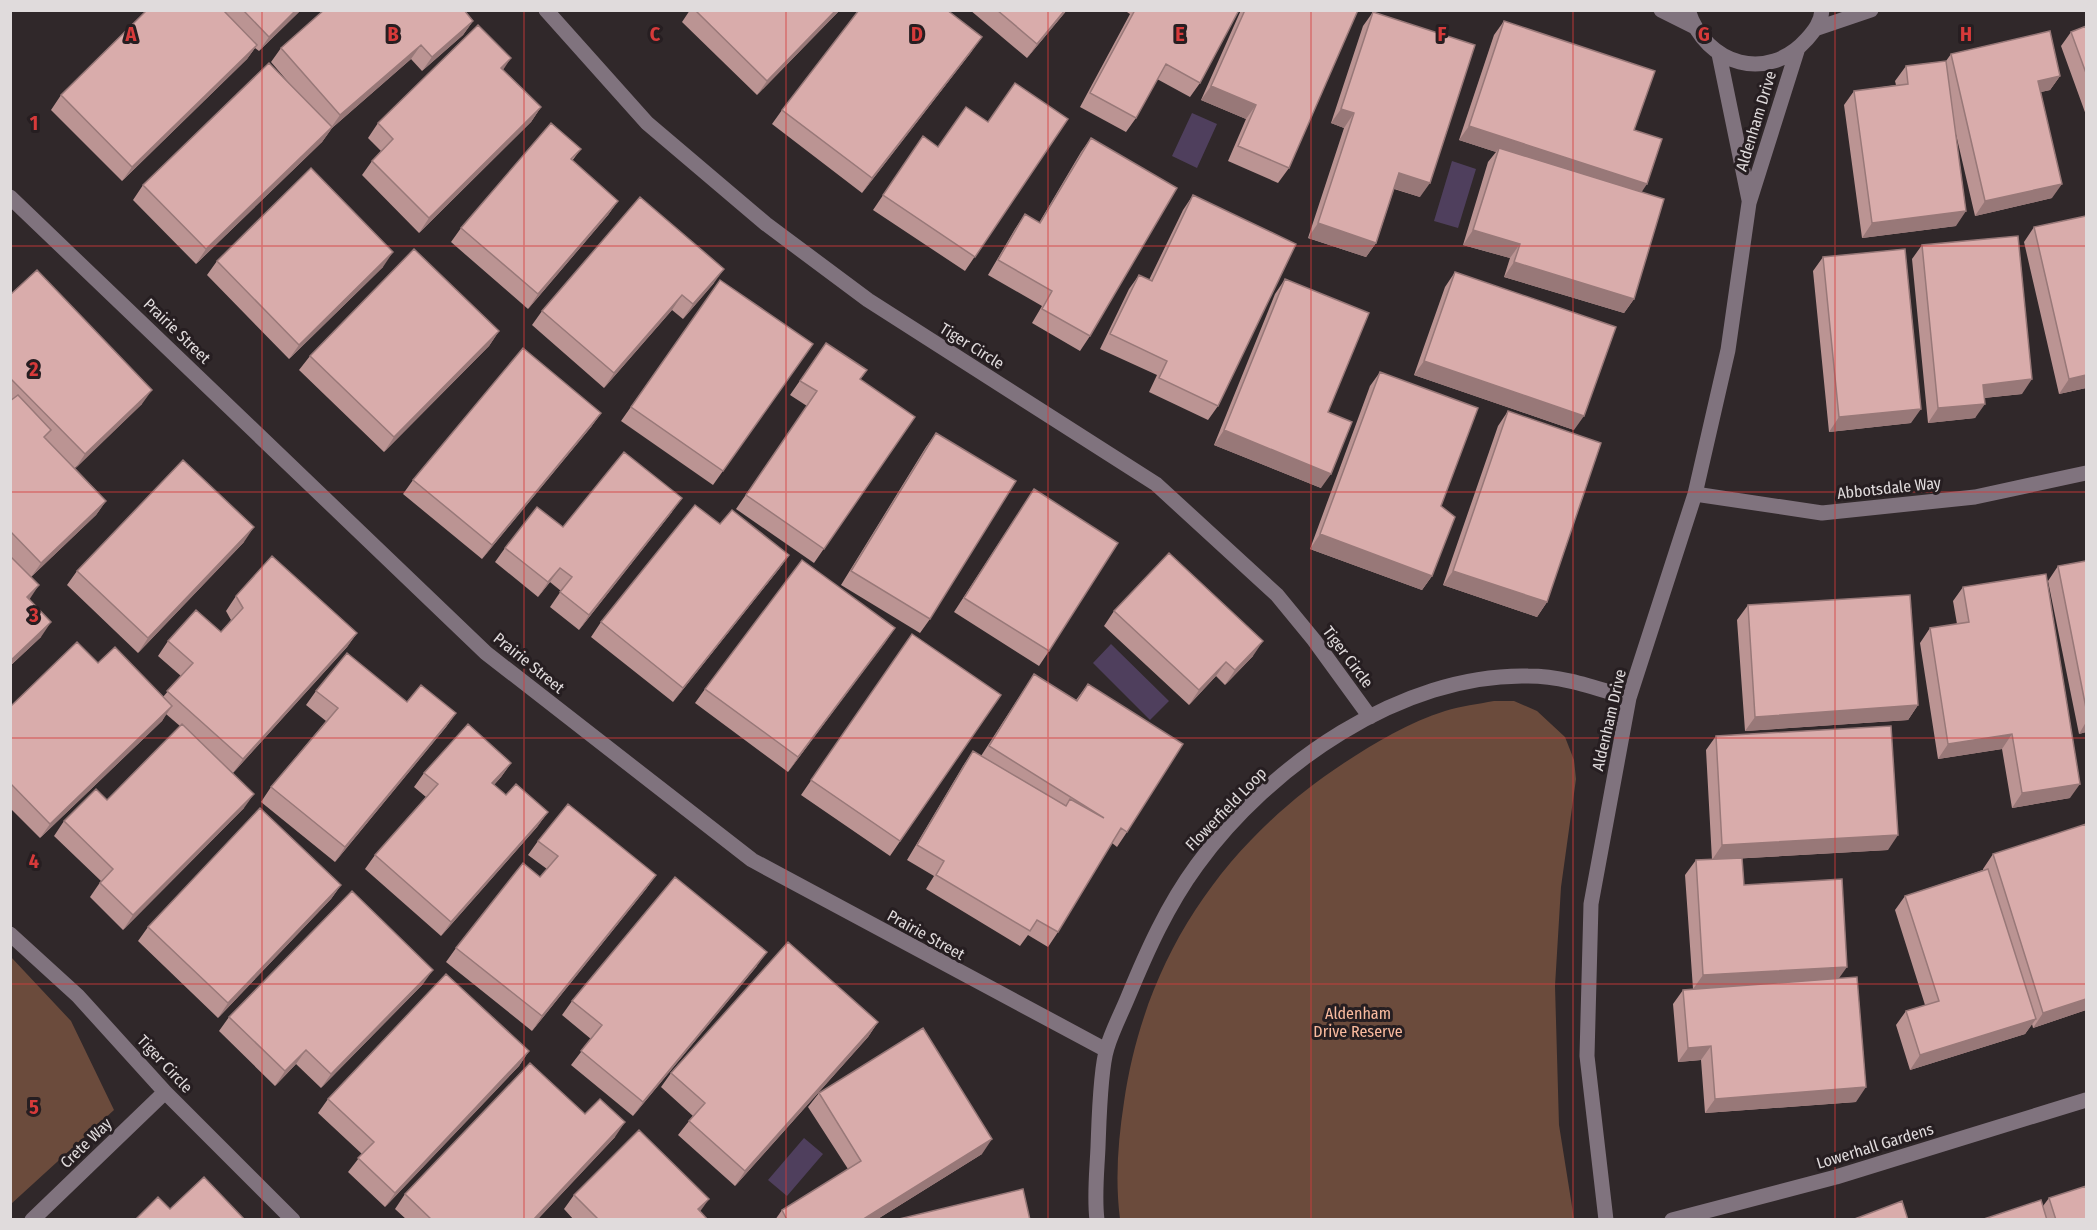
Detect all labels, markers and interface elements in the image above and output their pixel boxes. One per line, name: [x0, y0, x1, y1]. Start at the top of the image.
text: A: [125, 22, 138, 46]
text: B: [387, 22, 399, 46]
text: C: [650, 22, 661, 46]
text: D: [911, 22, 923, 46]
text: E: [1175, 22, 1185, 46]
text: F: [1438, 22, 1447, 46]
text: G: [1698, 22, 1710, 46]
text: H: [1960, 22, 1972, 46]
street label: Aldenham Drive: [1732, 69, 1780, 173]
text: 1: [30, 111, 38, 135]
street label: Prairie Street: [140, 294, 215, 368]
street label: Tiger Circle: [936, 319, 1008, 373]
text: 2: [28, 357, 39, 381]
street label: Abbotsdale Way: [1836, 473, 1943, 503]
text: 3: [28, 603, 39, 627]
street label: Tiger Circle: [1319, 622, 1377, 692]
street label: Prairie Street: [490, 629, 569, 698]
street label: Aldenham Drive: [1588, 667, 1630, 773]
street label: Flowerfield Loop: [1182, 763, 1270, 855]
text: 4: [29, 849, 39, 873]
street label: Prairie Street: [884, 906, 969, 964]
park label: Aldenham Drive Reserve: [1313, 1004, 1403, 1041]
street label: Tiger Circle: [133, 1031, 197, 1097]
text: 5: [29, 1095, 39, 1119]
street label: Crete Way: [56, 1113, 116, 1172]
street label: Lowerhall Gardens: [1814, 1119, 1936, 1173]

